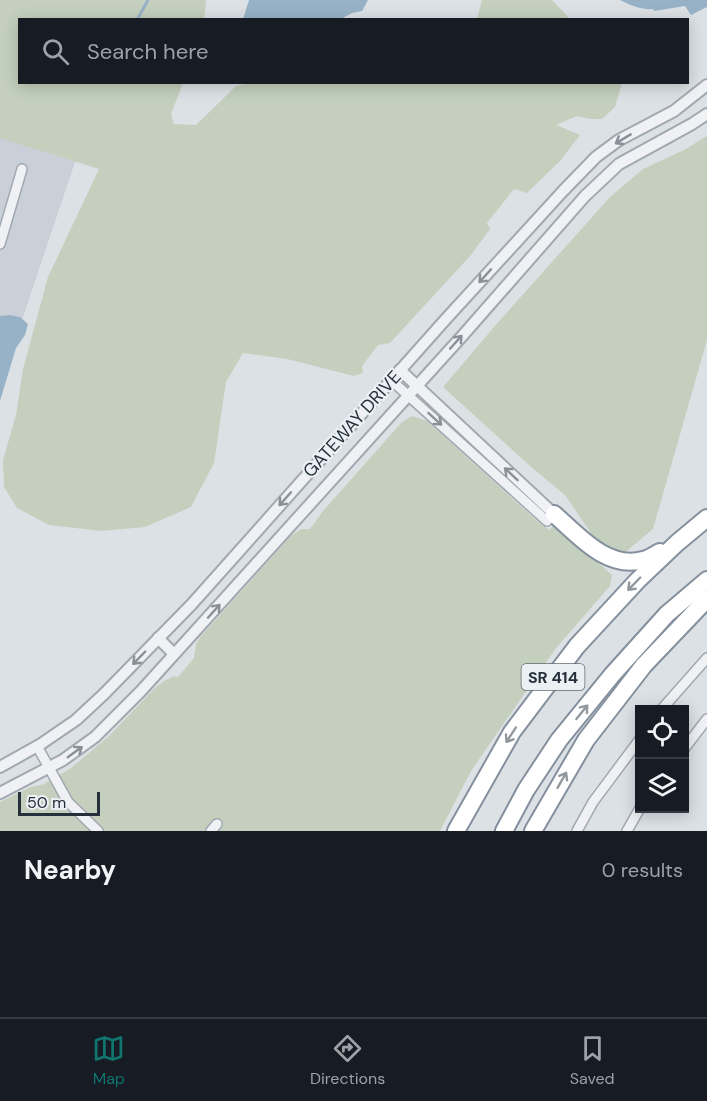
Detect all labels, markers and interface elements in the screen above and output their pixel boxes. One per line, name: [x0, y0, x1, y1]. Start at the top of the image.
search box: [18, 18, 689, 84]
icon: search: [39, 35, 72, 68]
text: Search here: [87, 37, 208, 66]
one-way arrow: [615, 133, 632, 145]
one-way arrow: [478, 268, 492, 283]
one-way arrow: [449, 335, 463, 350]
street label: GATEWAY DRIVE: [298, 365, 406, 483]
one-way arrow: [427, 412, 442, 426]
one-way arrow: [504, 466, 519, 481]
one-way arrow: [278, 491, 292, 506]
one-way arrow: [627, 576, 642, 591]
one-way arrow: [207, 604, 221, 619]
one-way arrow: [132, 651, 146, 666]
road number: SR 414: [522, 664, 584, 690]
one-way arrow: [575, 704, 588, 720]
map controls: [635, 705, 689, 813]
button: locate: [635, 705, 689, 759]
one-way arrow: [505, 726, 518, 743]
one-way arrow: [67, 745, 83, 758]
button: layers: [635, 759, 689, 813]
one-way arrow: [557, 772, 569, 789]
scale bar: [18, 789, 100, 816]
text: 50 m: [27, 792, 66, 813]
text: Nearby: [24, 853, 116, 887]
text: 0 results: [602, 857, 683, 883]
tab: Map: [92, 1032, 125, 1089]
tab: Directions: [310, 1032, 385, 1089]
tab: Saved: [570, 1032, 615, 1089]

